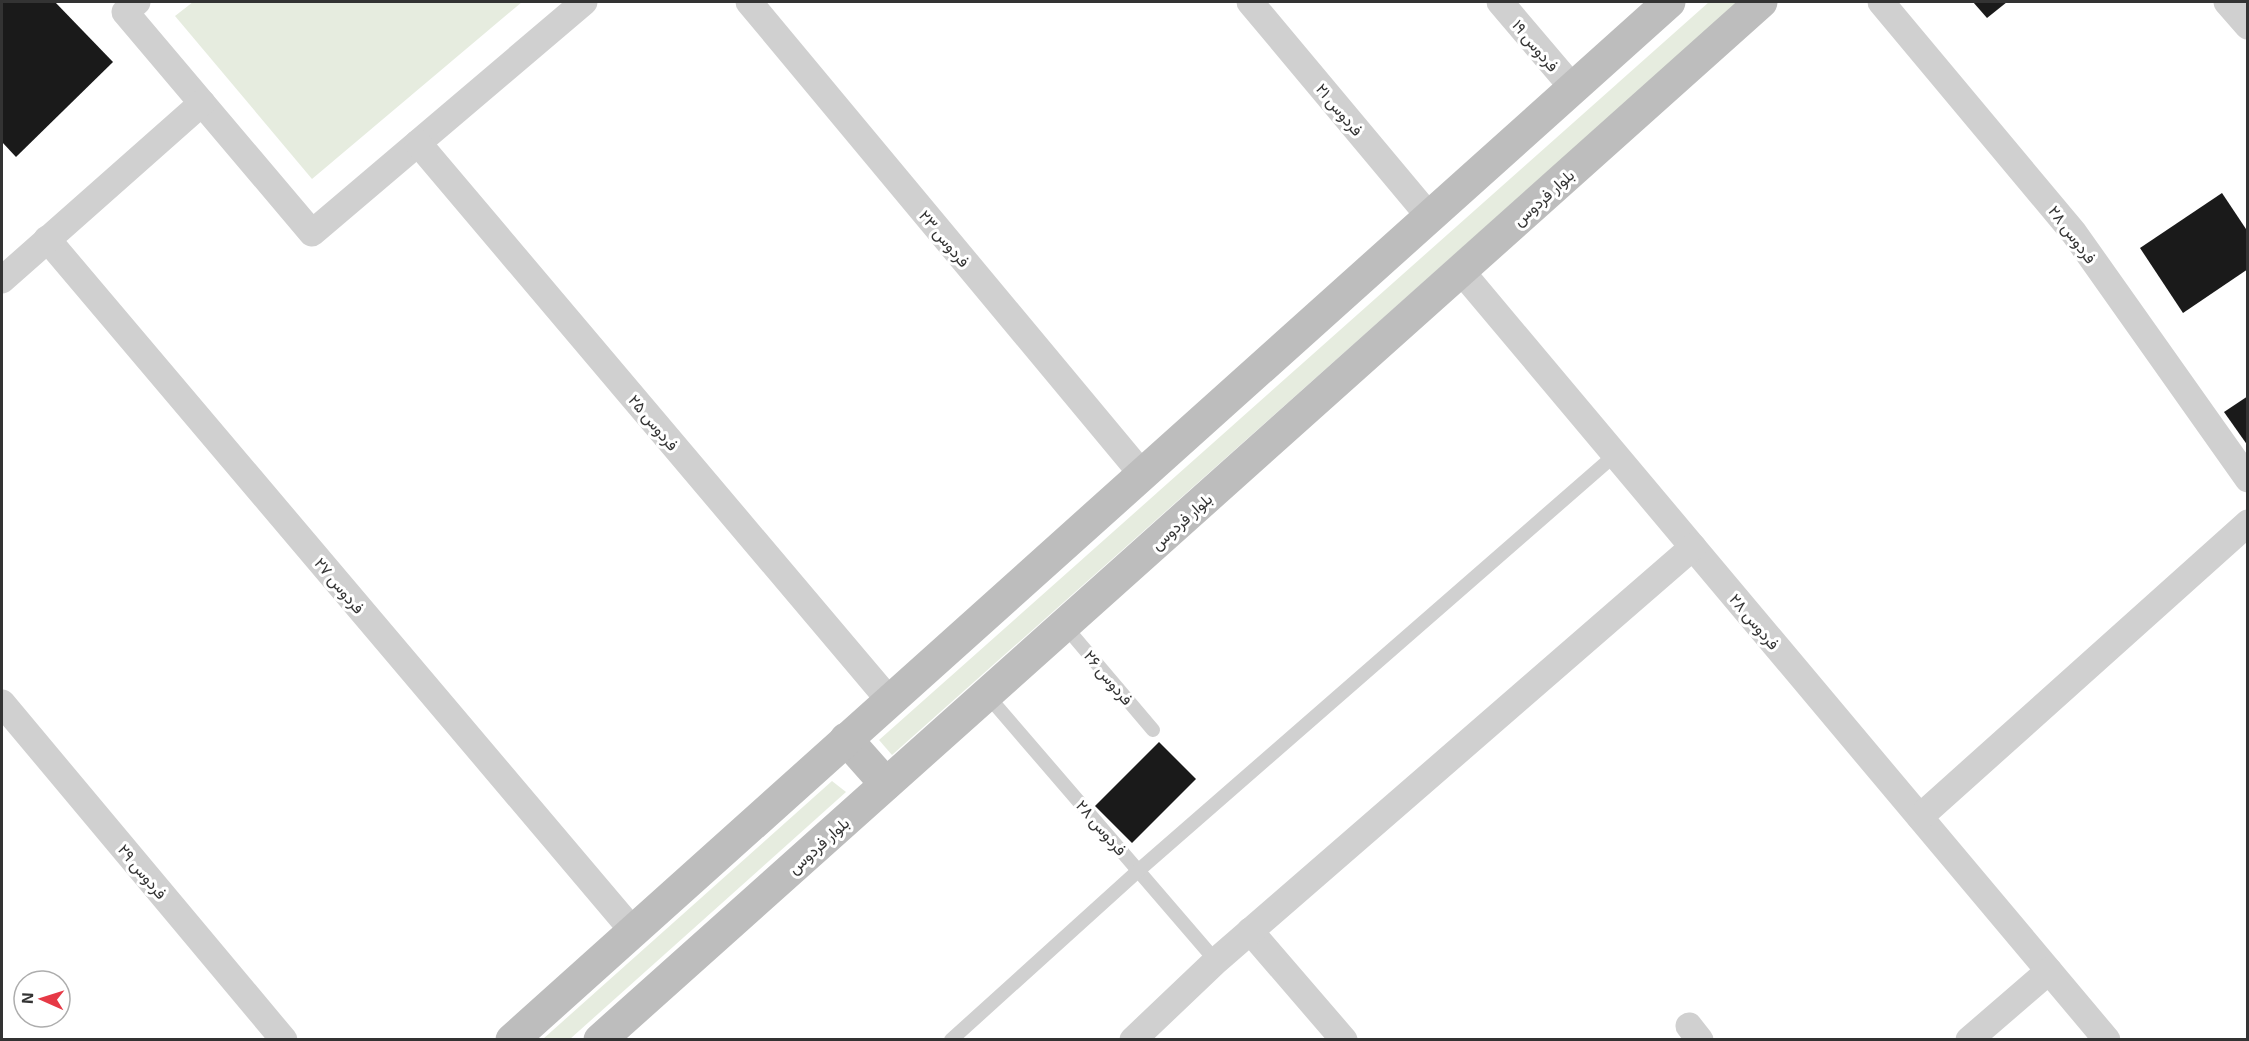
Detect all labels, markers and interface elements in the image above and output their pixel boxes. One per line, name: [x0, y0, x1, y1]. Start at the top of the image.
street label: فردوس ۱۹: [1507, 15, 1563, 76]
street label: فردوس ۲۱: [1311, 79, 1367, 140]
street label: بلوار فردوس: [1509, 165, 1579, 231]
street label: فردوس ۲۸: [2044, 201, 2101, 268]
street label: فردوس ۲۳: [914, 206, 974, 272]
street label: فردوس ۲۵: [624, 390, 683, 455]
street label: بلوار فردوس: [1147, 489, 1217, 555]
street label: فردوس ۲۷: [310, 553, 369, 618]
street label: فردوس ۲۸: [1725, 589, 1784, 654]
street label: فردوس ۲۶: [1079, 646, 1137, 710]
street label: فردوس ۲۸: [1071, 795, 1131, 860]
street label: بلوار فردوس: [784, 813, 854, 879]
street label: فردوس ۲۹: [113, 840, 171, 904]
north arrow: [12, 969, 72, 1029]
text: N: [17, 992, 36, 1004]

